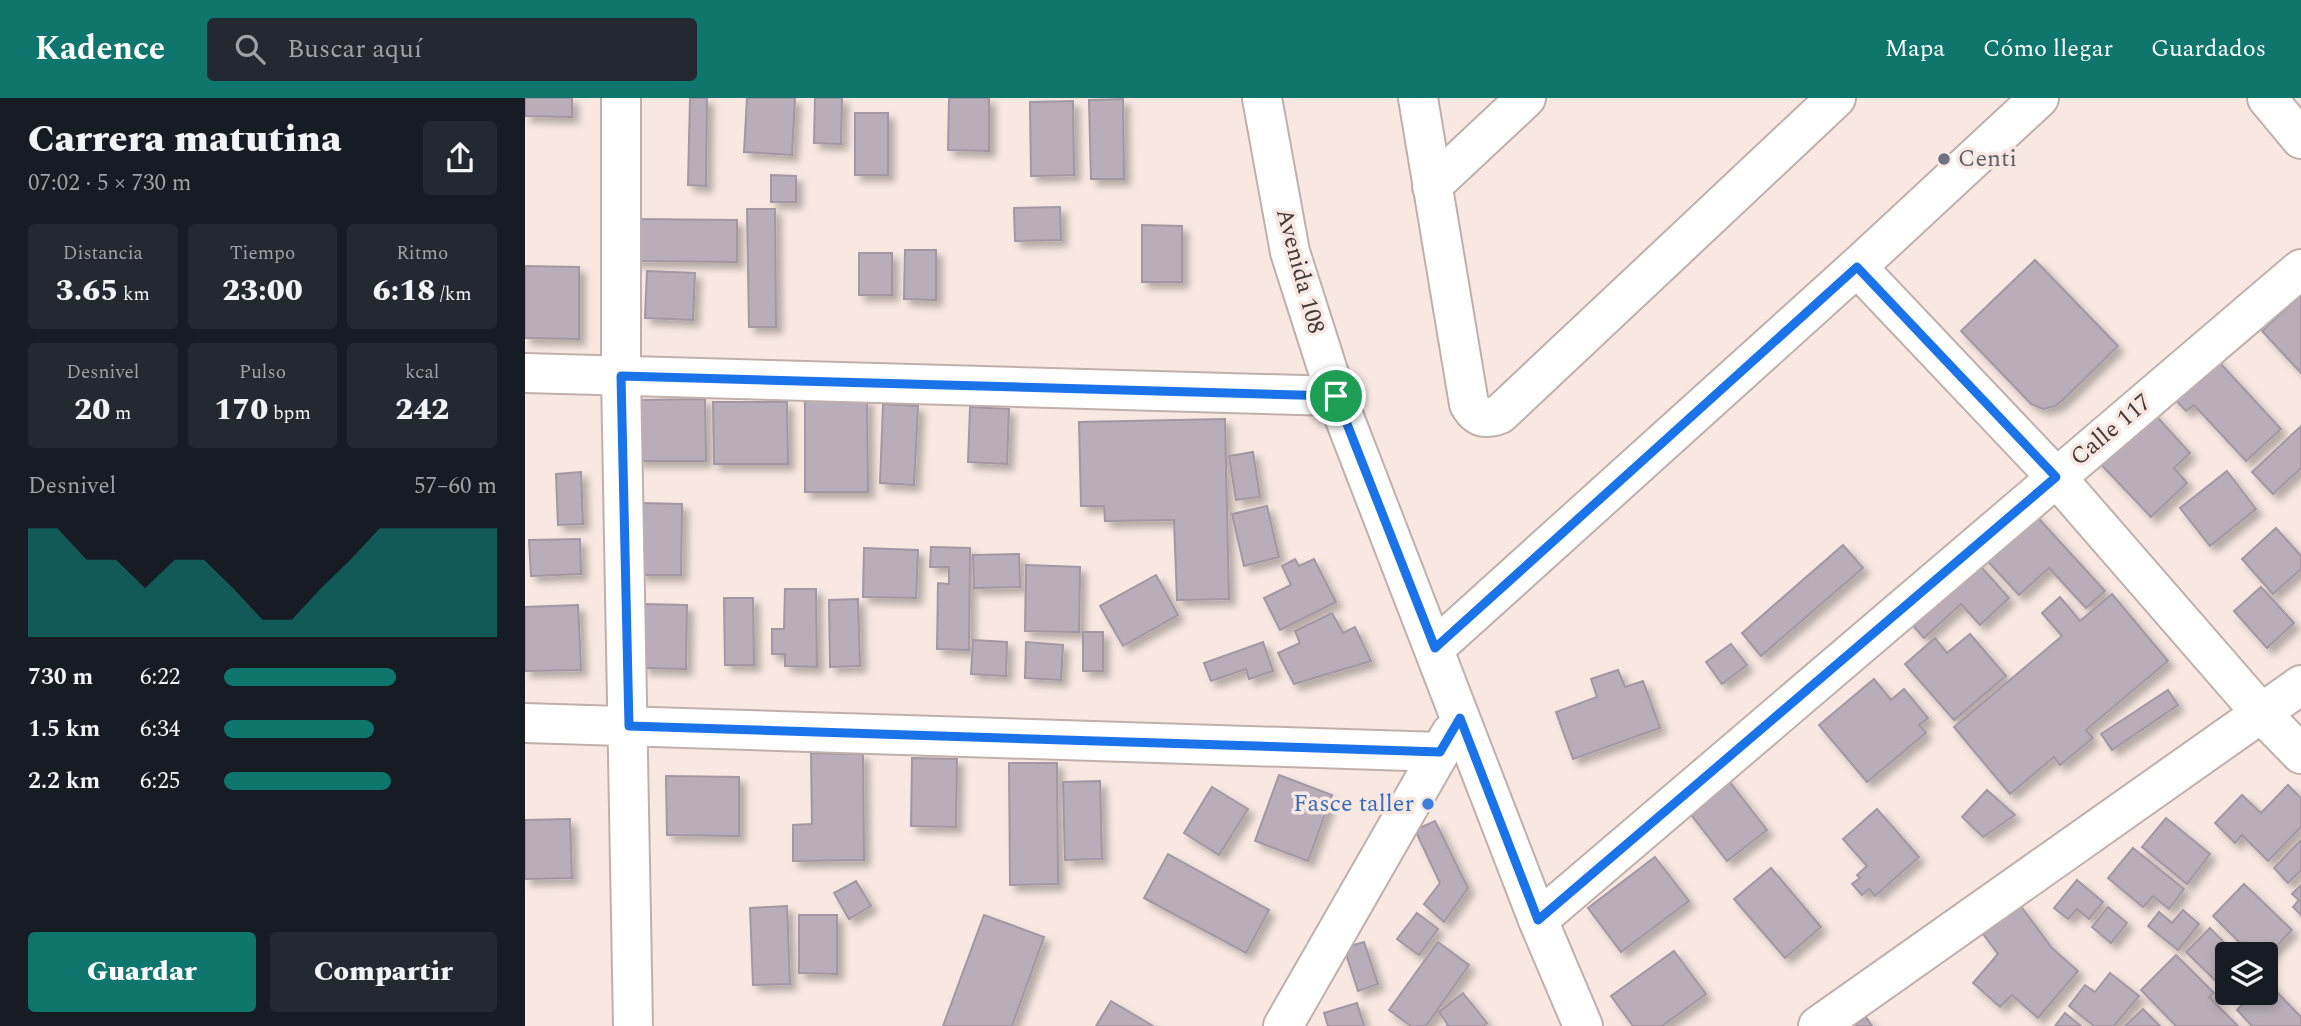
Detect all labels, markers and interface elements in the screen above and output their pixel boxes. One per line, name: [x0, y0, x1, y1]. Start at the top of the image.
search box: [207, 18, 697, 81]
text: Kadence: [35, 24, 165, 74]
text: Buscar aquí: [287, 29, 422, 69]
icon: search: [231, 30, 269, 68]
text: Mapa: [1885, 31, 1945, 67]
text: Cómo llegar: [1983, 31, 2113, 67]
text: Guardados: [2151, 31, 2266, 67]
text: Carrera matutina: [28, 111, 341, 169]
button: share: [423, 121, 497, 195]
place label: Centi: [1958, 141, 2017, 177]
marker: Centi: [1936, 151, 1952, 167]
text: 07:02 · 5 × 730 m: [28, 166, 192, 201]
street label: Avenida 108: [1266, 204, 1334, 338]
text: Distancia: [63, 239, 143, 268]
text: Tiempo: [230, 239, 295, 268]
text: Ritmo: [396, 239, 448, 268]
text: 3.65: [56, 268, 118, 314]
text: 23:00: [222, 268, 303, 314]
text: 6:18: [373, 268, 435, 314]
text: km: [118, 280, 150, 309]
text: /km: [435, 280, 472, 309]
text: Desnivel: [66, 358, 139, 387]
text: Pulso: [239, 358, 286, 387]
text: kcal: [405, 358, 439, 387]
pin: [1306, 366, 1366, 426]
icon: arrive: [1317, 377, 1355, 415]
street label: Calle 117: [2062, 385, 2160, 475]
text: 20: [74, 387, 110, 433]
text: 170: [214, 387, 268, 433]
text: 242: [395, 387, 449, 433]
text: m: [110, 399, 131, 428]
text: bpm: [268, 399, 311, 428]
text: Desnivel: [28, 469, 116, 504]
text: 57–60 m: [414, 469, 497, 504]
text: 730 m: [28, 660, 93, 695]
text: 6:22: [140, 660, 180, 695]
text: 1.5 km: [28, 712, 100, 747]
text: 6:34: [140, 712, 180, 747]
text: 2.2 km: [28, 764, 100, 799]
text: 6:25: [140, 764, 180, 799]
place label: Fasce taller: [1293, 786, 1414, 822]
marker: Fasce taller: [1420, 796, 1436, 812]
button: Guardar: [28, 932, 256, 1012]
button: Compartir: [270, 932, 497, 1012]
map controls: [2215, 942, 2278, 1005]
button: layers: [2215, 942, 2278, 1005]

